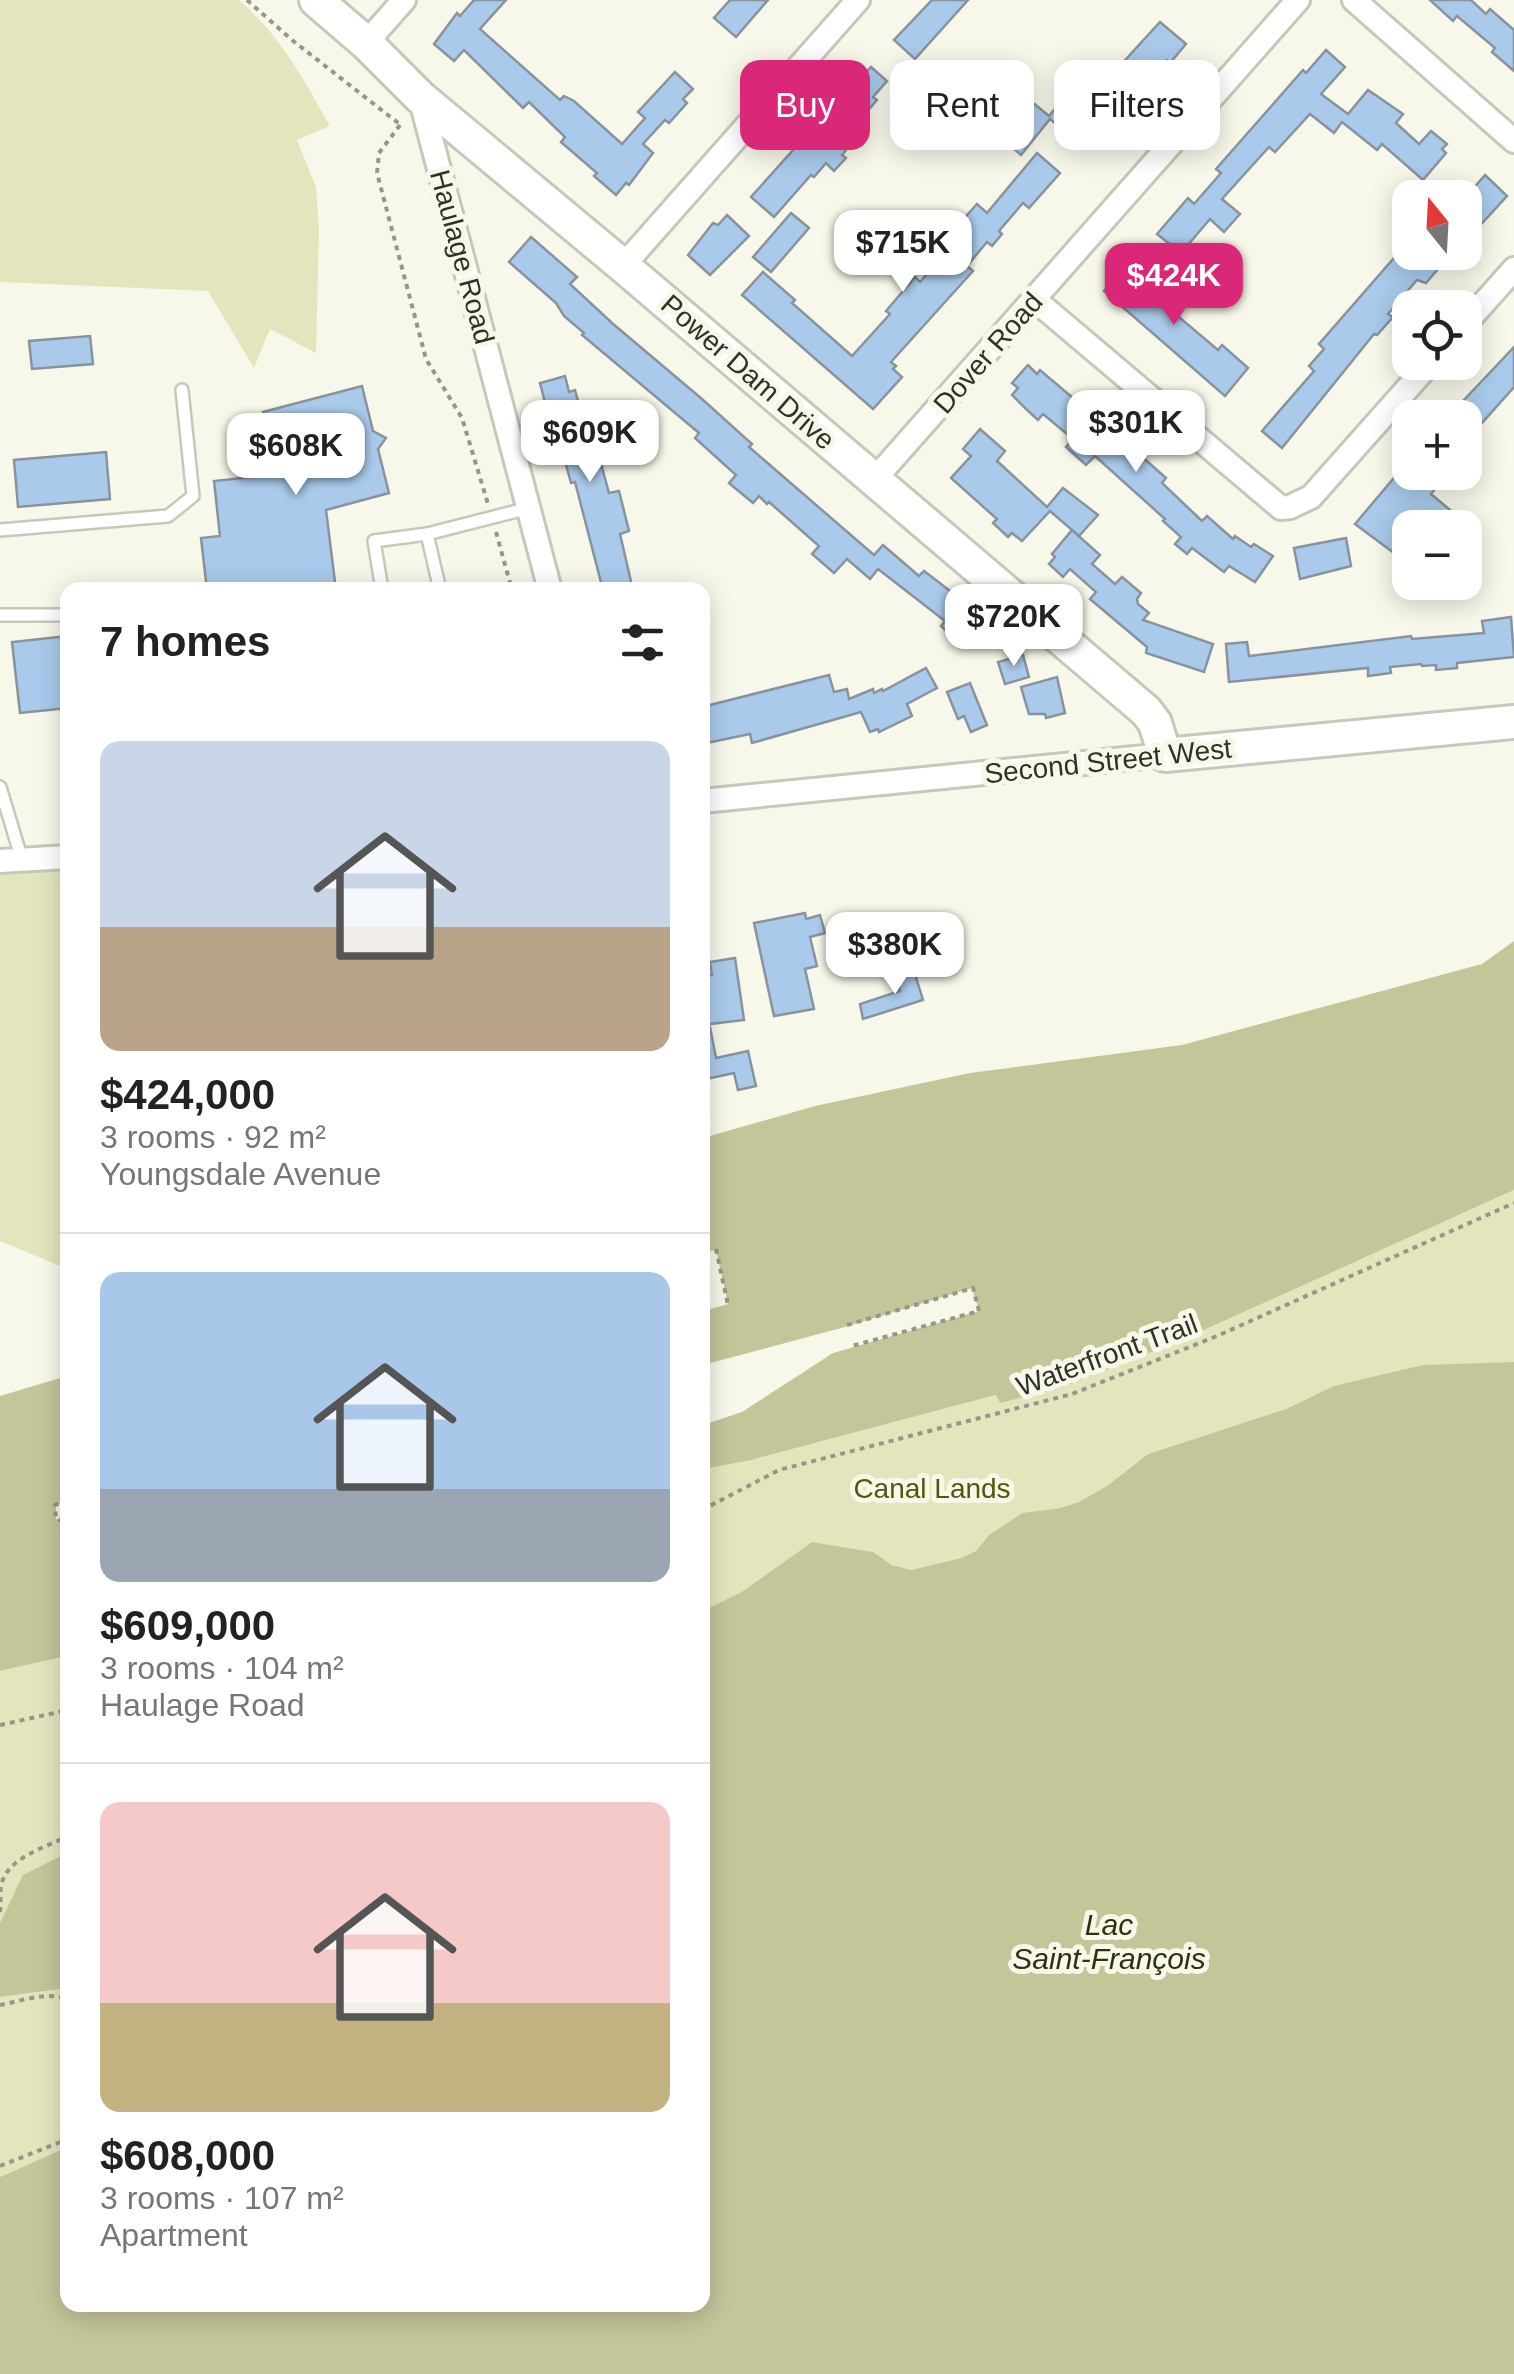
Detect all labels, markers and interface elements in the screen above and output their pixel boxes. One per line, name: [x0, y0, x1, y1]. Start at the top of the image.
chip: Buy: [740, 60, 870, 150]
chip: Rent: [890, 60, 1034, 150]
chip: Filters: [1054, 60, 1220, 150]
street label: Haulage Road: [424, 167, 500, 347]
north arrow: [1392, 180, 1482, 270]
map controls: [1392, 180, 1482, 600]
pin: $715K: [833, 210, 973, 295]
text: $715K: [856, 224, 950, 260]
pin: $424K: [1104, 243, 1244, 328]
text: $424K: [1127, 257, 1221, 293]
street label: Dover Road: [927, 286, 1049, 420]
street label: Power Dam Drive: [655, 288, 841, 456]
button: locate: [1392, 290, 1482, 380]
pin: $301K: [1066, 390, 1206, 475]
pin: $609K: [520, 400, 660, 485]
button: +: [1392, 400, 1482, 490]
text: $301K: [1089, 404, 1183, 440]
pin: $608K: [226, 413, 366, 498]
text: $609K: [543, 414, 637, 450]
text: $608K: [249, 427, 343, 463]
button: −: [1392, 510, 1482, 600]
pin: $720K: [944, 584, 1084, 669]
text: $720K: [967, 598, 1061, 634]
icon: filters: [615, 615, 670, 670]
text: 7 homes: [100, 618, 270, 665]
street label: Second Street West: [983, 733, 1233, 789]
icon: home: [295, 806, 475, 986]
pin: $380K: [825, 912, 965, 997]
text: $380K: [848, 926, 942, 962]
text: $424,000: [100, 1071, 275, 1118]
text: 3 rooms · 92 m²: [100, 1119, 326, 1155]
text: Youngsdale Avenue: [100, 1156, 381, 1192]
street label: Waterfront Trail: [1012, 1308, 1202, 1402]
icon: home: [295, 1337, 475, 1517]
park label: Canal Lands: [853, 1473, 1011, 1504]
text: $609,000: [100, 1602, 275, 1649]
text: 3 rooms · 104 m²: [100, 1650, 344, 1686]
text: Haulage Road: [100, 1687, 305, 1723]
icon: home: [295, 1867, 475, 2047]
water label: Lac Saint-François: [1012, 1908, 1206, 1975]
text: $608,000: [100, 2132, 275, 2179]
text: 3 rooms · 107 m²: [100, 2180, 344, 2216]
text: Apartment: [100, 2217, 248, 2253]

